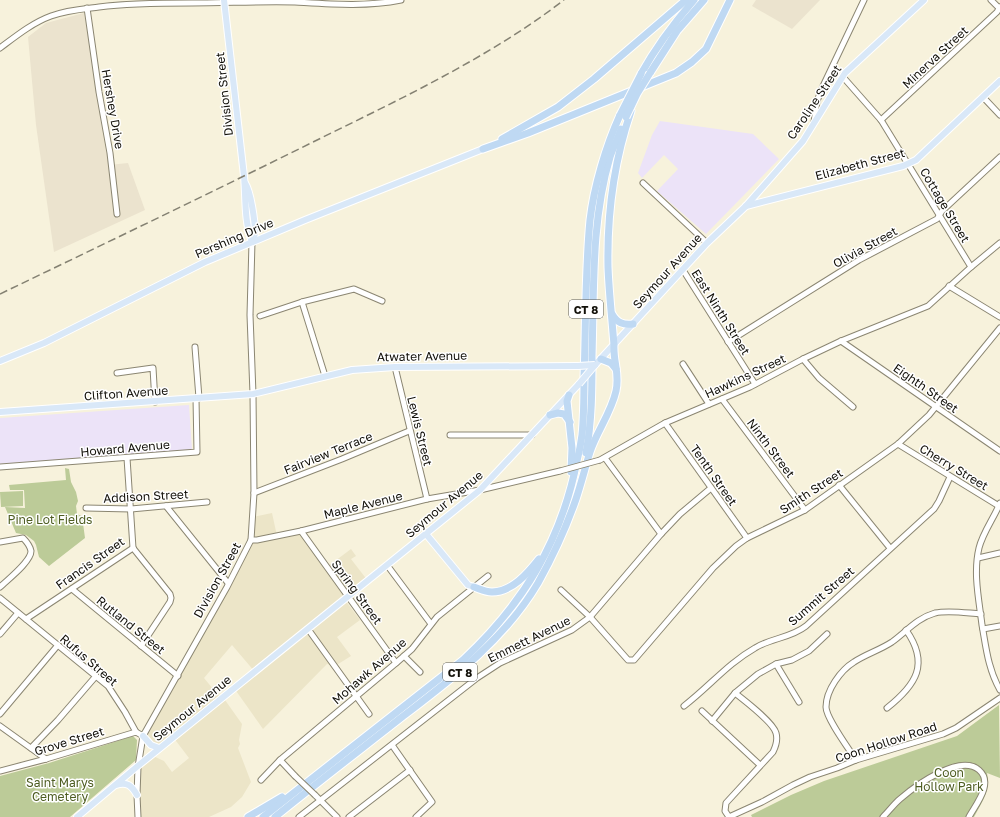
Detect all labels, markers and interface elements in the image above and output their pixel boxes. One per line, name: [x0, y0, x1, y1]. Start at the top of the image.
street label: Minerva Street: [899, 23, 971, 91]
street label: Division Street: [212, 51, 236, 137]
street label: Caroline Street: [784, 62, 845, 142]
street label: Hershey Drive: [99, 68, 127, 150]
street label: Elizabeth Street: [813, 145, 907, 183]
street label: Cottage Street: [917, 165, 973, 245]
street label: Pershing Drive: [192, 215, 276, 261]
street label: Olivia Street: [830, 223, 900, 271]
street label: Seymour Avenue: [629, 230, 705, 312]
street label: East Ninth Street: [689, 266, 754, 358]
road number: CT 8: [569, 300, 603, 318]
street label: Atwater Avenue: [377, 348, 467, 364]
street label: Hawkins Street: [702, 351, 788, 401]
street label: Eighth Street: [891, 360, 962, 416]
street label: Clifton Avenue: [83, 383, 169, 403]
street label: Lewis Street: [404, 395, 436, 468]
street label: Ninth Street: [744, 415, 798, 481]
street label: Fairview Terrace: [281, 428, 375, 478]
street label: Howard Avenue: [80, 437, 170, 459]
street label: Cherry Street: [917, 441, 991, 493]
street label: Tenth Street: [687, 442, 741, 509]
street label: Smith Street: [777, 465, 846, 517]
street label: Seymour Avenue: [402, 467, 486, 541]
street label: Addison Street: [103, 486, 189, 506]
street label: Maple Avenue: [322, 488, 404, 522]
park label: Pine Lot Fields: [8, 512, 92, 527]
street label: Francis Street: [53, 534, 127, 592]
street label: Division Street: [190, 539, 244, 620]
street label: Spring Street: [329, 557, 386, 627]
street label: Summit Street: [785, 563, 857, 629]
street label: Rutland Street: [94, 593, 168, 657]
street label: Emmett Avenue: [485, 612, 573, 666]
street label: Rufus Street: [57, 631, 121, 689]
street label: Mohawk Avenue: [329, 635, 409, 707]
road number: CT 8: [443, 663, 477, 681]
street label: Seymour Avenue: [150, 672, 234, 744]
street label: Coon Hollow Road: [833, 718, 939, 766]
street label: Grove Street: [32, 723, 106, 759]
park label: Coon Hollow Park: [914, 765, 984, 794]
park label: Saint Marys Cemetery: [26, 775, 94, 804]

